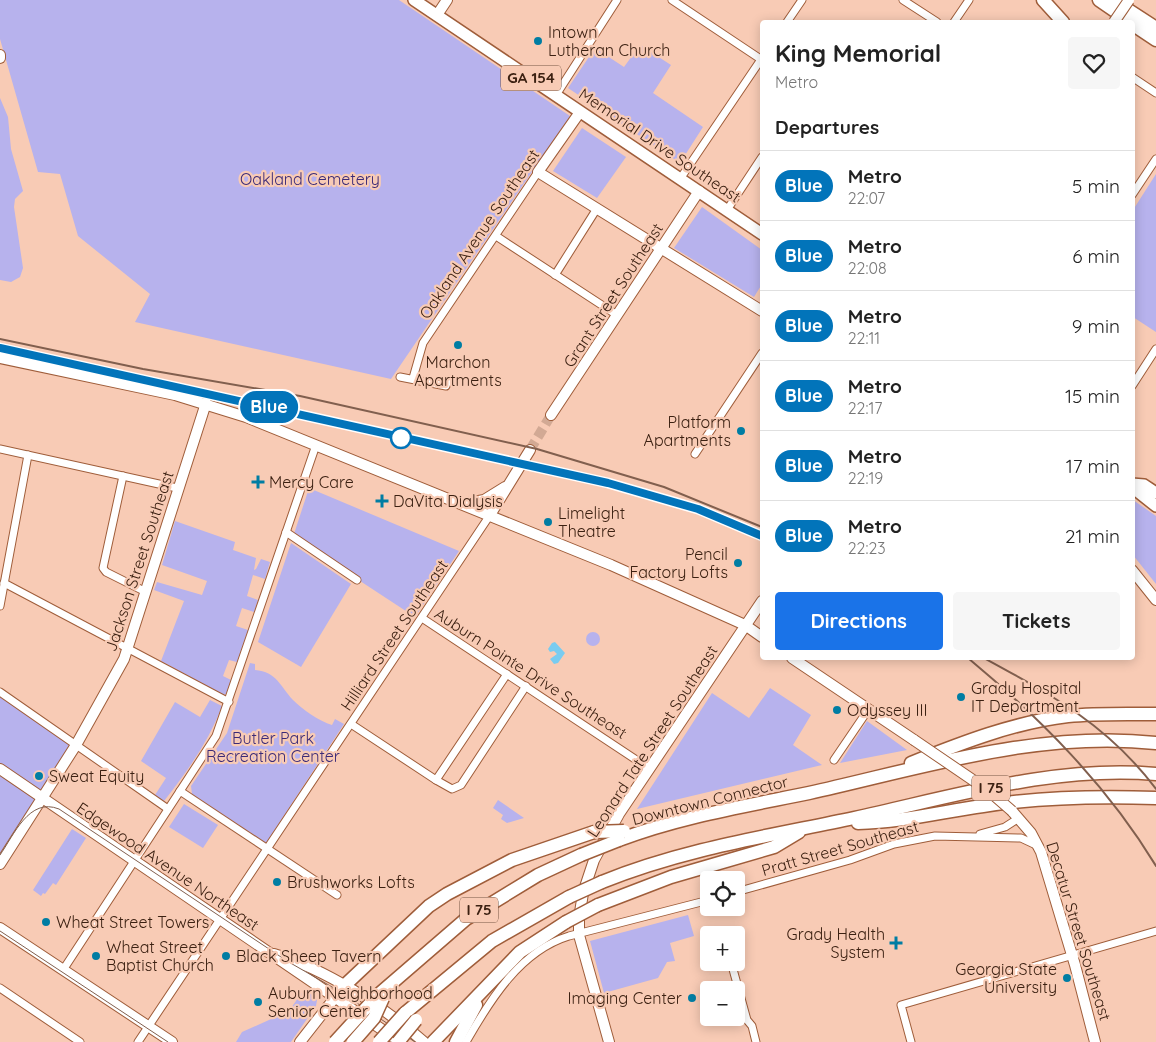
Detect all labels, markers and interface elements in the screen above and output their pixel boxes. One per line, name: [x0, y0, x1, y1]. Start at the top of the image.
place label: Intown Lutheran Church: [548, 22, 670, 60]
marker: Intown Lutheran Church: [532, 35, 544, 47]
button: heart: [1068, 37, 1120, 89]
text: King Memorial: [775, 38, 941, 68]
road number: GA 154: [501, 66, 561, 90]
text: Metro: [775, 72, 818, 92]
street label: Memorial Drive Southeast: [575, 83, 745, 207]
text: Departures: [775, 115, 879, 139]
street label: Oakland Avenue Southeast: [415, 145, 543, 323]
text: Metro: [848, 164, 902, 188]
park label: Oakland Cemetery: [240, 169, 380, 189]
text: Blue: [785, 174, 823, 197]
text: 5 min: [1072, 174, 1120, 198]
text: 22:07: [848, 188, 885, 208]
street label: Grant Street Southeast: [559, 219, 667, 371]
text: Metro: [848, 234, 902, 258]
text: Blue: [785, 244, 823, 267]
text: 6 min: [1072, 244, 1120, 268]
text: 22:08: [848, 258, 887, 278]
text: Metro: [848, 304, 902, 328]
text: Blue: [785, 314, 823, 337]
text: 9 min: [1072, 314, 1120, 338]
text: 22:11: [848, 328, 880, 348]
marker: Marchon Apartments: [452, 339, 464, 351]
place label: Marchon Apartments: [414, 352, 502, 390]
text: Metro: [848, 374, 902, 398]
text: Blue: [785, 384, 823, 407]
text: 15 min: [1065, 384, 1120, 408]
line badge: Blue: [234, 391, 304, 423]
text: Blue: [250, 395, 288, 418]
text: 22:17: [848, 398, 883, 418]
place label: Platform Apartments: [644, 412, 731, 450]
marker: Platform Apartments: [735, 425, 747, 437]
unlabelled marker: [390, 427, 412, 449]
text: Metro: [848, 444, 902, 468]
text: Blue: [785, 454, 823, 477]
text: 17 min: [1066, 454, 1120, 478]
street label: Jackson Street Southeast: [100, 468, 178, 654]
text: 22:19: [848, 468, 883, 488]
place label: Mercy Care: [269, 472, 354, 492]
marker: Mercy Care: [251, 475, 265, 489]
place label: DaVita Dialysis: [393, 491, 503, 511]
marker: DaVita Dialysis: [375, 494, 389, 508]
place label: Limelight Theatre: [558, 503, 625, 541]
text: Metro: [848, 514, 902, 538]
marker: Limelight Theatre: [542, 516, 554, 528]
text: Blue: [785, 524, 823, 547]
text: 21 min: [1065, 524, 1120, 548]
text: 22:23: [848, 538, 886, 558]
place label: Pencil Factory Lofts: [629, 544, 728, 582]
street label: Hilliard Street Southeast: [336, 556, 452, 714]
marker: Pencil Factory Lofts: [732, 557, 744, 569]
button: Directions: [775, 592, 943, 650]
button: Tickets: [953, 592, 1120, 650]
street label: Auburn Pointe Drive Southeast: [431, 603, 631, 743]
street label: Leonard Tate Street Southeast: [582, 641, 722, 841]
place label: Grady Hospital IT Department: [971, 678, 1082, 716]
marker: Grady Hospital IT Department: [955, 691, 967, 703]
place label: Odyssey III: [847, 700, 927, 720]
marker: Odyssey III: [831, 704, 843, 716]
park label: Butler Park Recreation Center: [206, 728, 340, 766]
place label: Sweat Equity: [49, 766, 144, 786]
marker: Sweat Equity: [33, 770, 45, 782]
street label: Downtown Connector: [630, 771, 790, 829]
road number: I 75: [972, 776, 1010, 800]
street label: Edgewood Avenue Northeast: [73, 797, 263, 935]
street label: Pratt Street Southeast: [759, 816, 921, 880]
street label: Decatur Street Southeast: [1042, 839, 1116, 1023]
map controls: [700, 871, 745, 1026]
button: locate: [700, 871, 745, 916]
place label: Brushworks Lofts: [287, 872, 415, 892]
marker: Brushworks Lofts: [271, 876, 283, 888]
road number: I 75: [460, 898, 498, 922]
place label: Wheat Street Towers: [56, 912, 209, 932]
marker: Wheat Street Towers: [40, 916, 52, 928]
place label: Grady Health System: [787, 924, 885, 962]
button: +: [700, 926, 745, 971]
marker: Grady Health System: [889, 936, 903, 950]
place label: Wheat Street Baptist Church: [106, 937, 214, 975]
place label: Black Sheep Tavern: [236, 946, 382, 966]
marker: Wheat Street Baptist Church: [90, 950, 102, 962]
marker: Black Sheep Tavern: [220, 950, 232, 962]
place label: Georgia State University: [955, 959, 1057, 997]
marker: Georgia State University: [1061, 972, 1073, 984]
button: −: [700, 981, 745, 1026]
place label: Auburn Neighborhood Senior Center: [268, 983, 433, 1021]
place label: Imaging Center: [567, 988, 682, 1008]
marker: Imaging Center: [686, 992, 698, 1004]
marker: Auburn Neighborhood Senior Center: [252, 996, 264, 1008]

